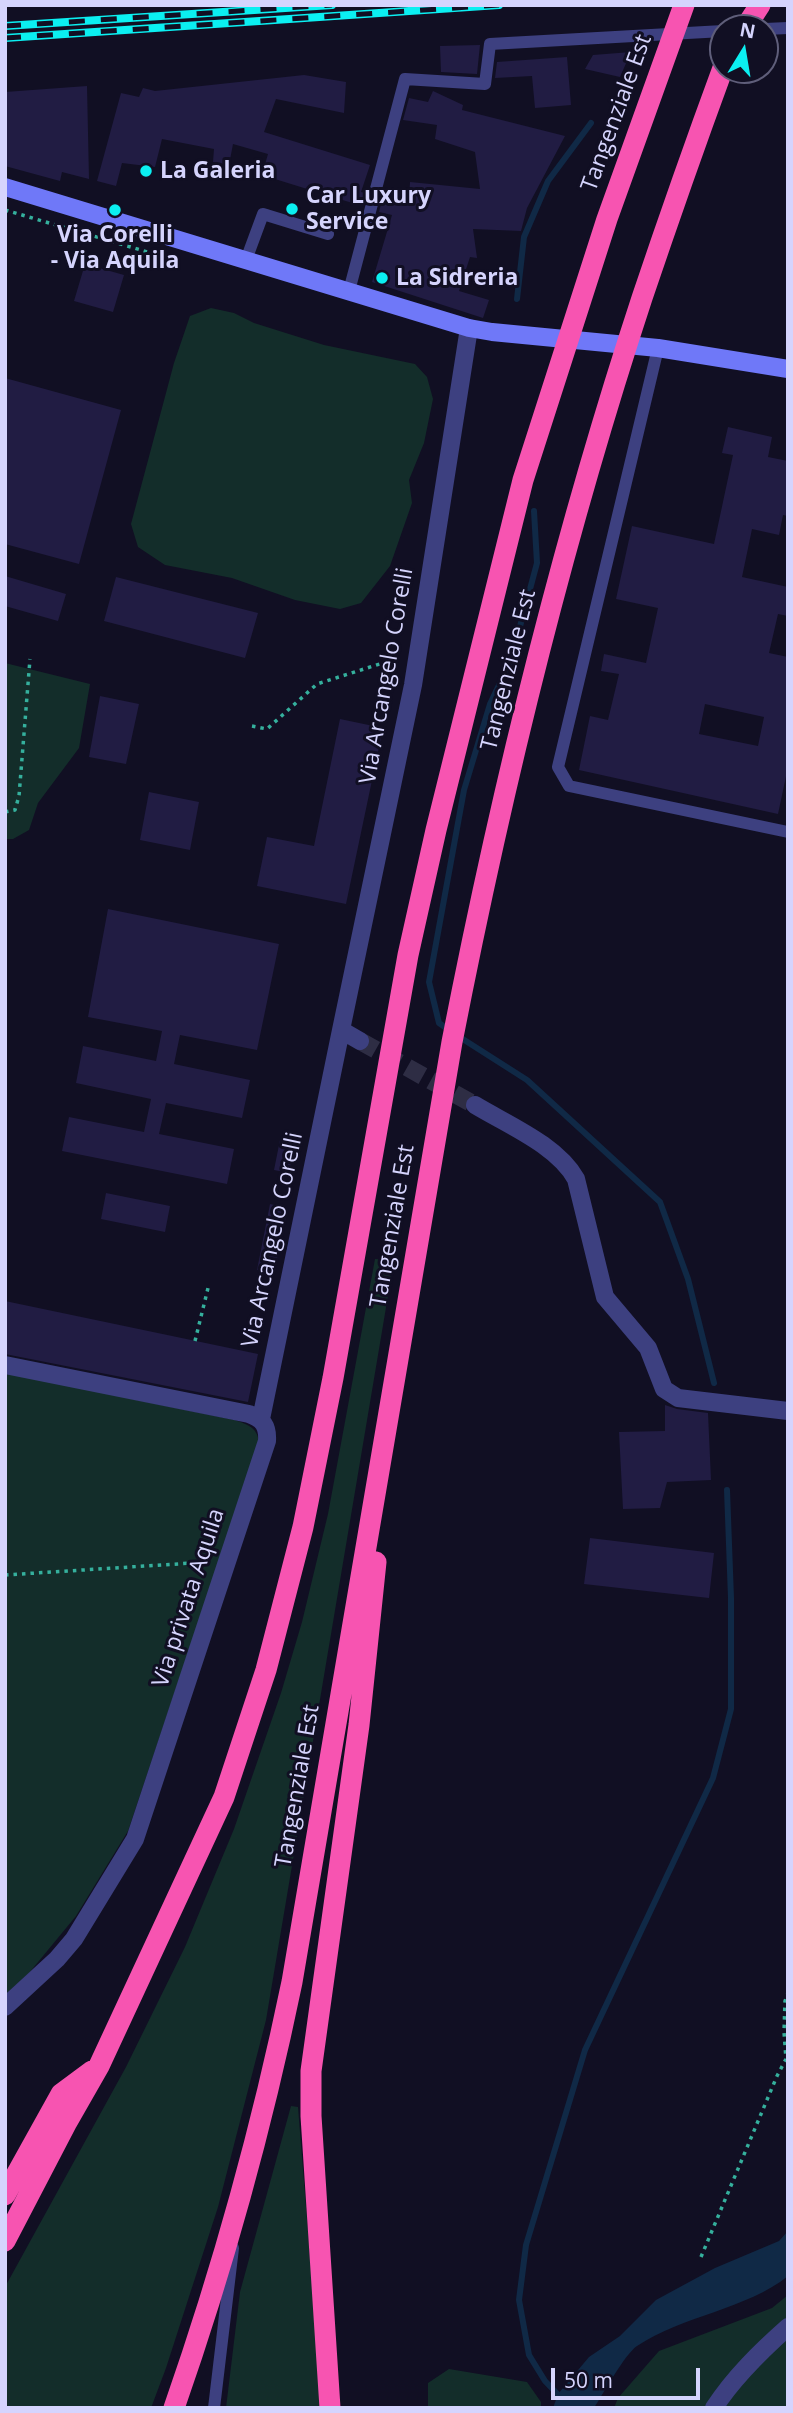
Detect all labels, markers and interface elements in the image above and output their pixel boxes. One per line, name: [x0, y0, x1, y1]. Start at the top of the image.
north arrow: [709, 14, 779, 84]
text: N: [738, 16, 758, 45]
street label: Tangenziale Est: [576, 31, 658, 195]
place label: La Galeria: [160, 157, 275, 185]
marker: La Galeria: [138, 163, 154, 179]
place label: Car Luxury Service: [306, 182, 431, 236]
marker: Car Luxury Service: [284, 201, 300, 217]
marker: Via Corelli - Via Aquila: [107, 202, 123, 218]
place label: Via Corelli - Via Aquila: [51, 221, 179, 275]
place label: La Sidreria: [396, 264, 518, 292]
marker: La Sidreria: [374, 270, 390, 286]
street label: Via Arcangelo Corelli: [354, 566, 420, 786]
street label: Tangenziale Est: [476, 587, 542, 753]
street label: Via Arcangelo Corelli: [237, 1130, 309, 1350]
street label: Tangenziale Est: [365, 1142, 421, 1310]
street label: Via privata Aquila: [147, 1505, 231, 1691]
street label: Tangenziale Est: [270, 1702, 326, 1870]
scale bar: [555, 2354, 704, 2398]
text: 50 m: [564, 2366, 613, 2394]

